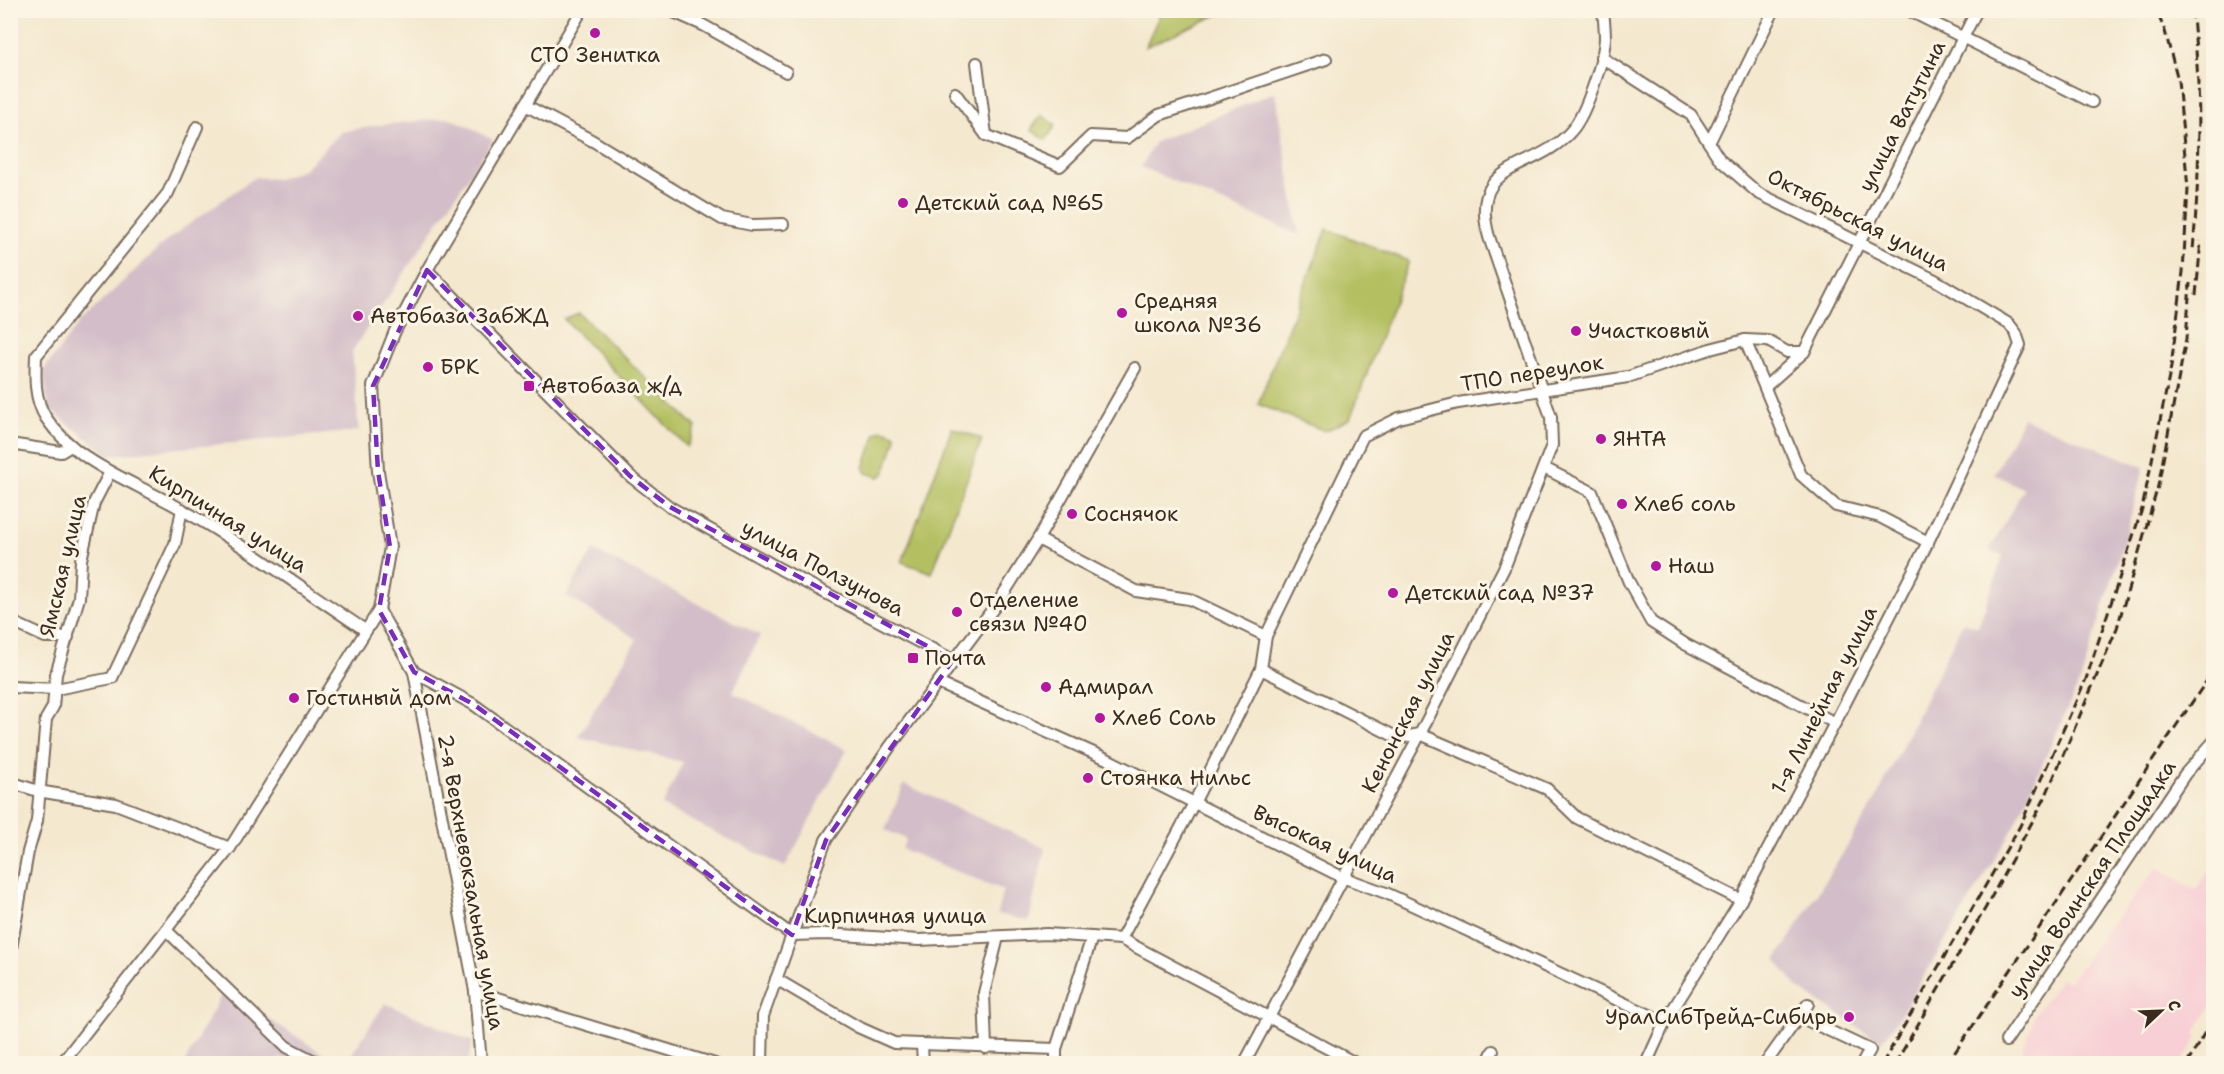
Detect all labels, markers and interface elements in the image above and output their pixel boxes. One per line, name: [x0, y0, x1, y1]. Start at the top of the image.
marker: СТО Зенитка: [588, 26, 602, 40]
street label: улица Ватутина: [1852, 35, 1952, 197]
place label: СТО Зенитка: [530, 41, 660, 69]
street label: Октябрьская улица: [1763, 162, 1953, 278]
place label: Детский сад №65: [915, 189, 1104, 217]
marker: Детский сад №65: [896, 196, 910, 210]
place label: Средняя школа №36: [1134, 287, 1262, 339]
place label: Автобаза ЗабЖД: [370, 302, 549, 330]
marker: Средняя школа №36: [1115, 306, 1129, 320]
marker: Автобаза ЗабЖД: [351, 309, 365, 323]
place label: Участковый: [1588, 317, 1710, 345]
marker: Участковый: [1569, 324, 1583, 338]
street label: ТПО переулок: [1459, 348, 1605, 398]
place label: БРК: [440, 353, 480, 381]
marker: БРК: [421, 360, 435, 374]
place label: Автобаза ж/д: [541, 372, 682, 400]
marker: Автобаза ж/д: [522, 379, 536, 393]
place label: ЯНТА: [1613, 425, 1666, 453]
marker: ЯНТА: [1594, 432, 1608, 446]
street label: Кирпичная улица: [143, 459, 313, 579]
place label: Хлеб соль: [1634, 490, 1736, 518]
street label: Ямская улица: [33, 492, 93, 640]
marker: Хлеб соль: [1615, 497, 1629, 511]
place label: Соснячок: [1084, 500, 1178, 528]
marker: Соснячок: [1065, 507, 1079, 521]
street label: улица Ползунова: [737, 513, 909, 623]
place label: Наш: [1668, 552, 1715, 580]
marker: Наш: [1649, 559, 1663, 573]
place label: Детский сад №37: [1405, 579, 1595, 607]
place label: Отделение связи №40: [969, 586, 1088, 638]
marker: Детский сад №37: [1386, 586, 1400, 600]
street label: 1-я Линейная улица: [1764, 601, 1884, 799]
marker: Отделение связи №40: [950, 605, 964, 619]
street label: Кенонская улица: [1355, 626, 1461, 798]
place label: Почта: [925, 644, 986, 672]
marker: Почта: [906, 651, 920, 665]
place label: Адмирал: [1058, 673, 1154, 701]
marker: Адмирал: [1039, 680, 1053, 694]
place label: Гостиный дом: [306, 684, 451, 712]
marker: Гостиный дом: [287, 691, 301, 705]
place label: Хлеб Соль: [1112, 704, 1216, 732]
marker: Хлеб Соль: [1093, 711, 1107, 725]
street label: 2-я Верхневокзальная улица: [431, 732, 511, 1032]
street label: улица Воинская Площадка: [2002, 754, 2182, 1004]
place label: Стоянка Нильс: [1100, 764, 1251, 792]
marker: Стоянка Нильс: [1081, 771, 1095, 785]
street label: Высокая улица: [1248, 798, 1402, 890]
street label: Кирпичная улица: [804, 902, 986, 930]
north arrow: [2131, 981, 2191, 1041]
text: С: [2163, 997, 2186, 1014]
place label: УралСибТрейд-Сибирь: [1605, 1003, 1837, 1031]
marker: УралСибТрейд-Сибирь: [1842, 1010, 1856, 1024]

